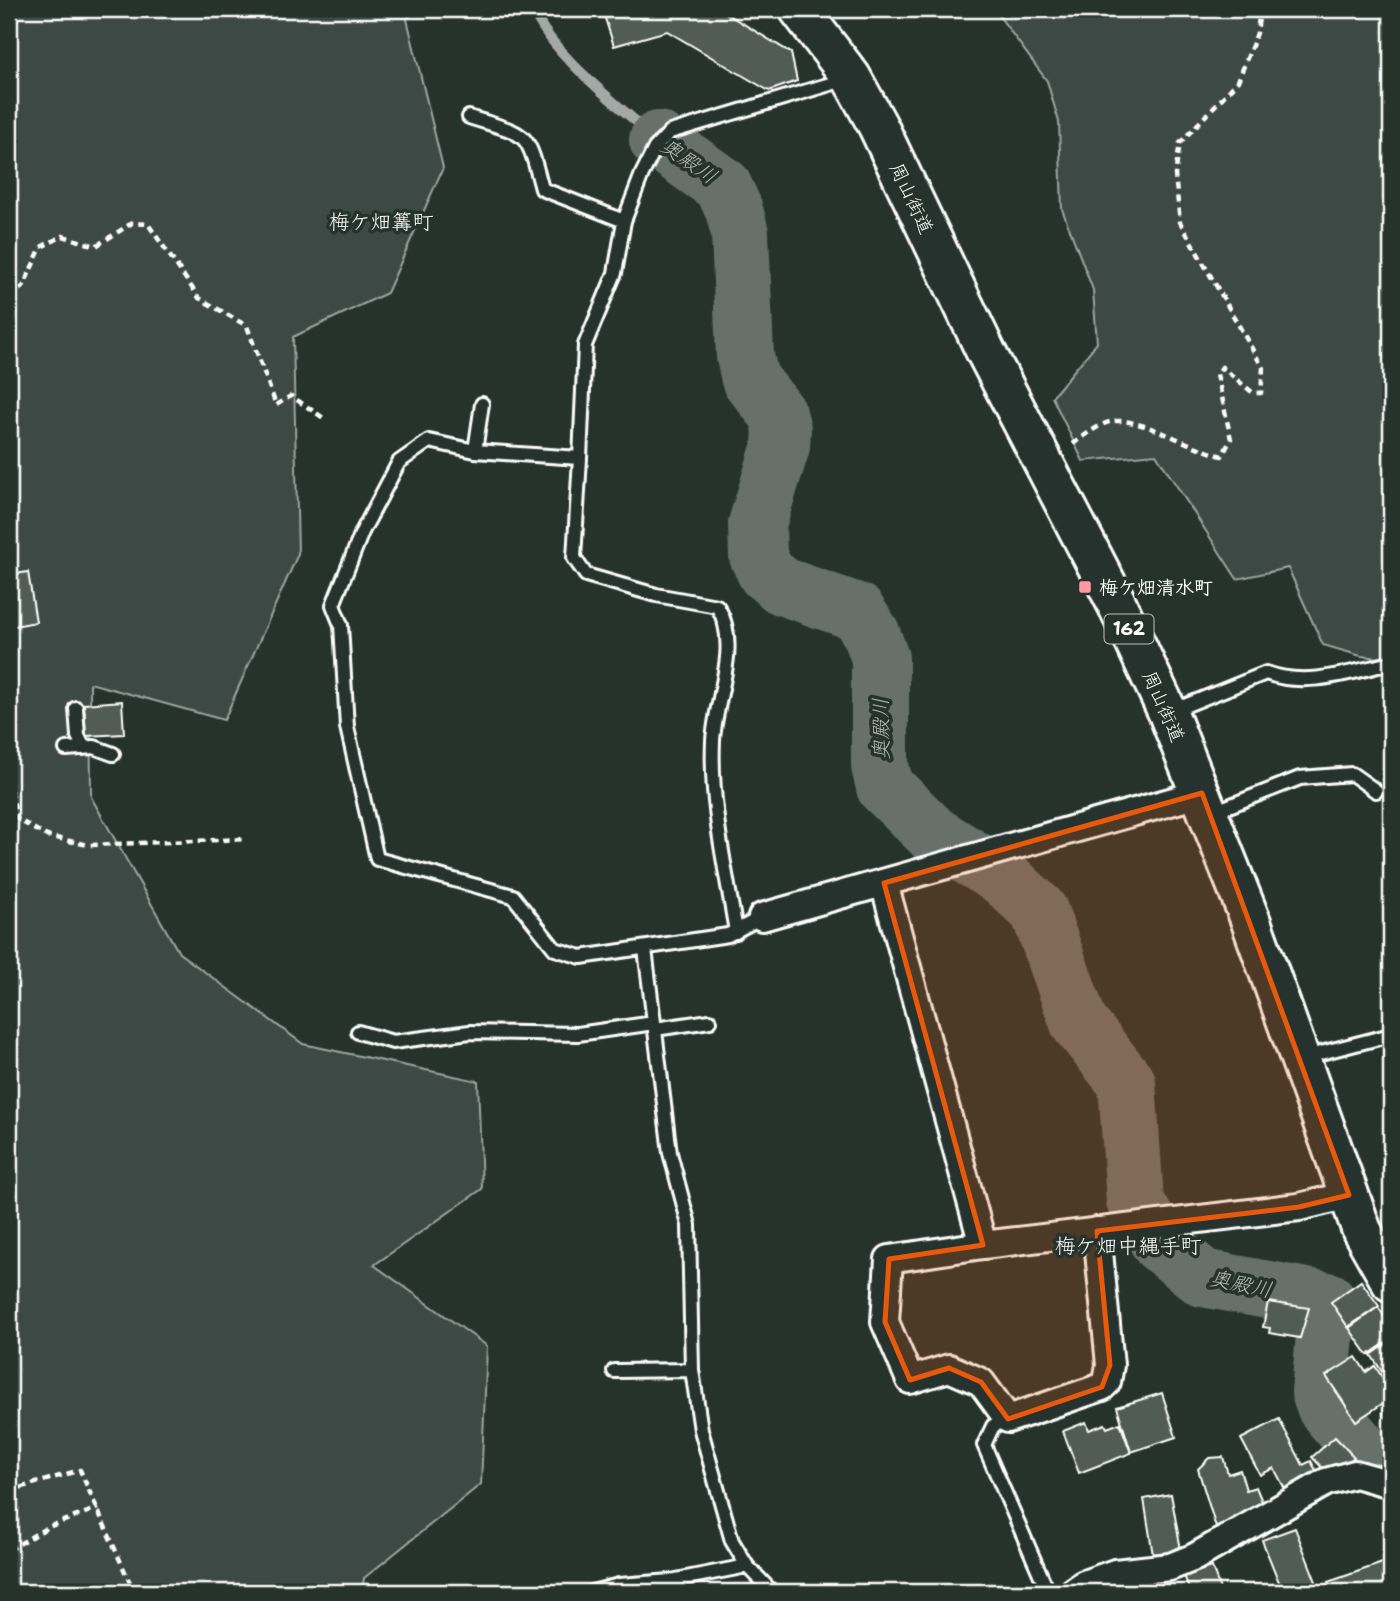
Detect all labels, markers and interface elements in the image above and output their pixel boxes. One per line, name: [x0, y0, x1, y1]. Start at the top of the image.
water label: 奥殿川: [655, 131, 723, 191]
street label: 周山街道: [884, 158, 939, 238]
district label: 梅ケ畑篝町: [329, 208, 434, 236]
place label: 梅ケ畑清水町: [1099, 575, 1213, 600]
marker: 梅ケ畑清水町: [1077, 579, 1093, 595]
road number: 162: [1104, 614, 1154, 644]
street label: 周山街道: [1137, 666, 1190, 746]
water label: 奥殿川: [866, 697, 896, 761]
district label: 梅ケ畑中縄手町: [1055, 1232, 1202, 1260]
water label: 奥殿川: [1207, 1264, 1275, 1304]

